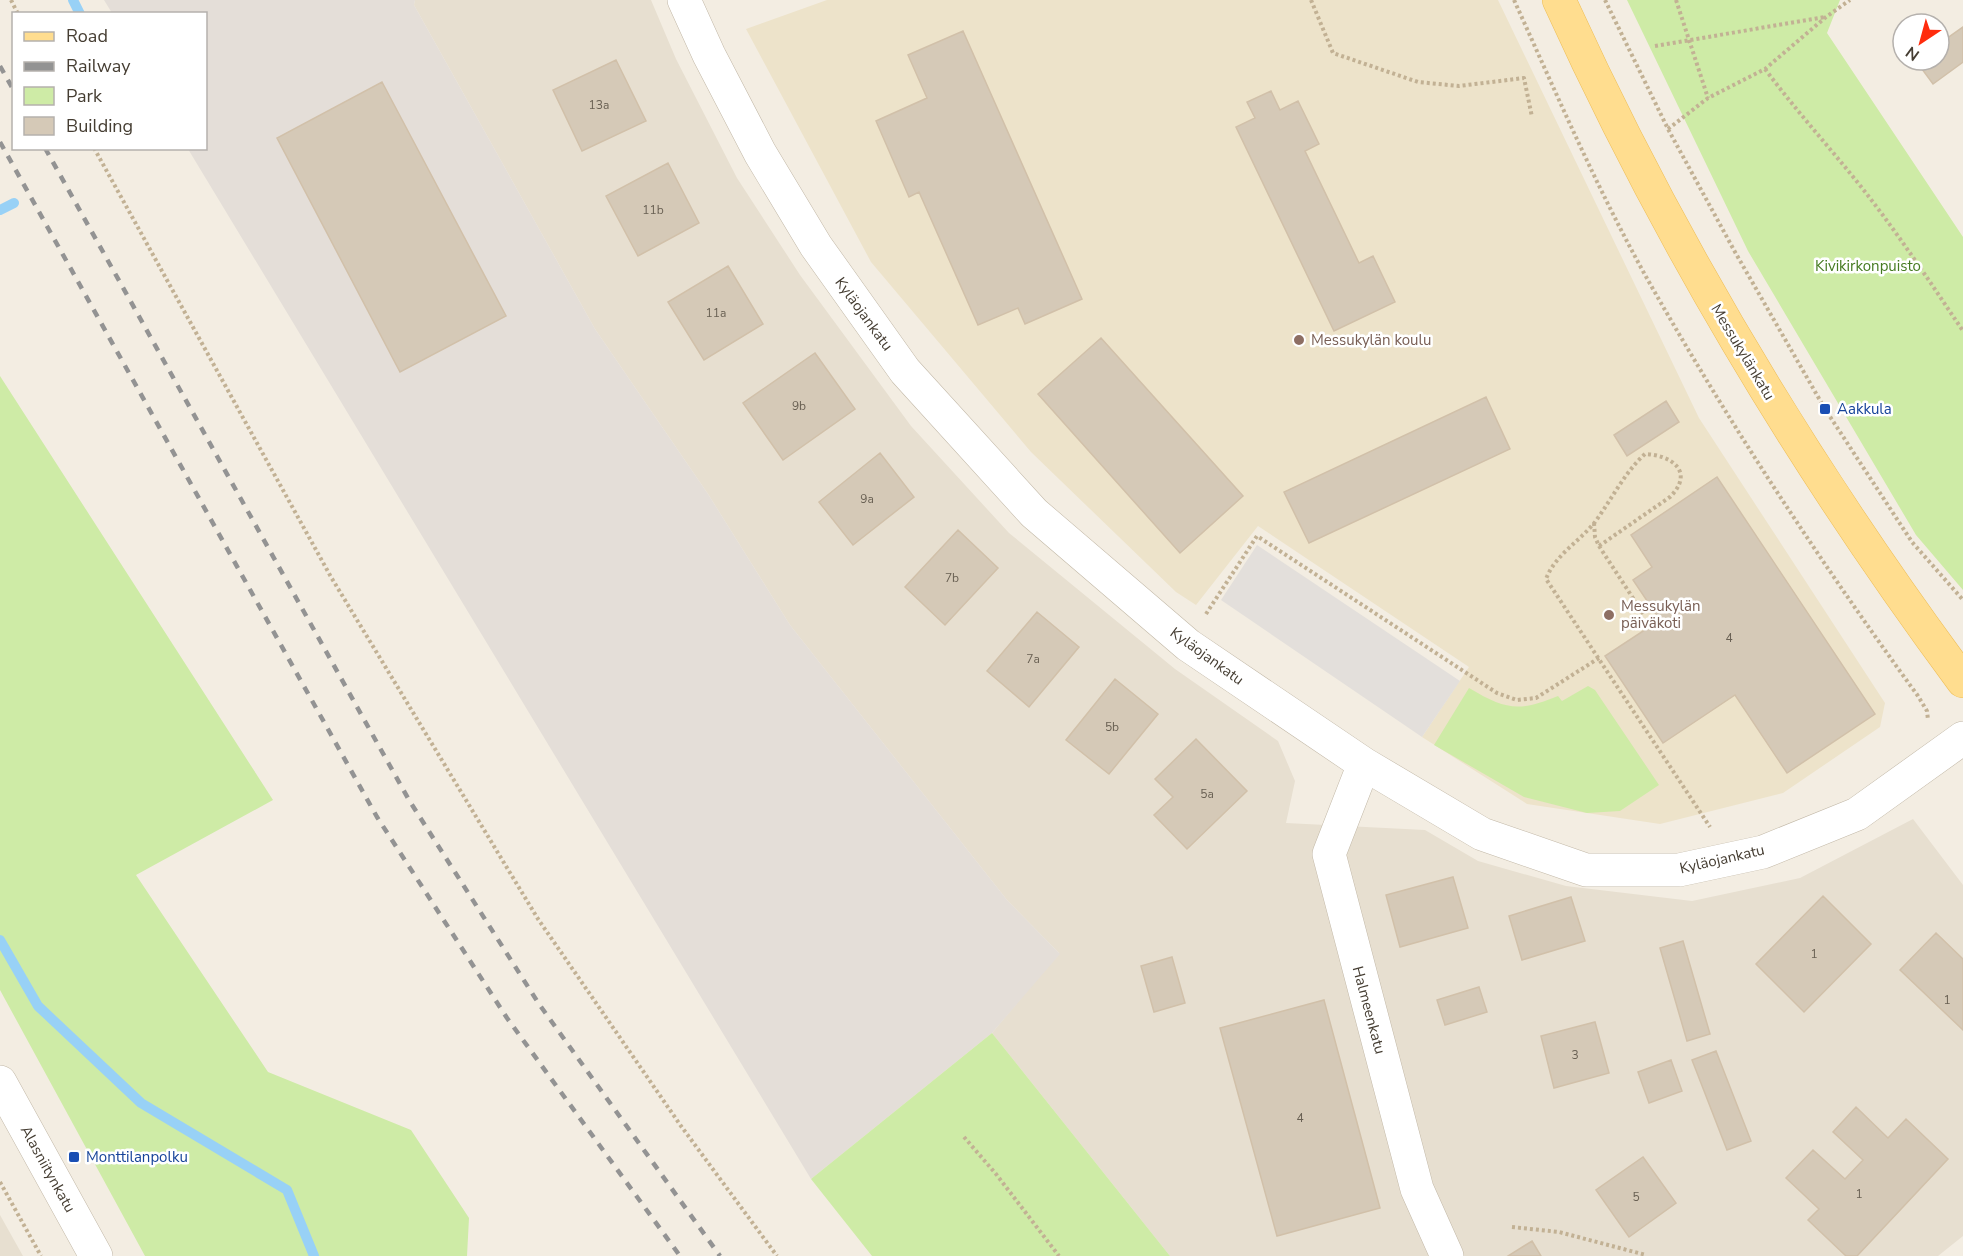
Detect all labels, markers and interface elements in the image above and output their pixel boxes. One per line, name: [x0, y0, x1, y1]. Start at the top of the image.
legend: [12, 12, 207, 150]
north arrow: [1891, 12, 1951, 72]
text: Road: [66, 24, 108, 48]
text: N: [1901, 41, 1924, 66]
text: Railway: [66, 54, 131, 78]
text: Park: [66, 84, 103, 108]
house number: 13a: [589, 97, 609, 113]
text: Building: [66, 114, 133, 138]
house number: 11b: [642, 202, 664, 218]
park label: Kivikirkonpuisto: [1815, 256, 1921, 276]
street label: Kyläojankatu: [830, 273, 898, 355]
street label: Messukylänkatu: [1706, 300, 1780, 404]
house number: 11a: [706, 305, 726, 321]
place label: Messukylän koulu: [1311, 330, 1431, 350]
marker: Messukylän koulu: [1292, 333, 1306, 347]
house number: 9b: [792, 398, 806, 414]
place label: Aakkula: [1837, 399, 1892, 419]
marker: Aakkula: [1818, 402, 1832, 416]
house number: 9a: [860, 491, 874, 507]
house number: 7b: [945, 570, 959, 586]
place label: Messukylän päiväkoti: [1621, 596, 1701, 633]
marker: Messukylän päiväkoti: [1602, 608, 1616, 622]
street label: Kyläojankatu: [1166, 622, 1248, 690]
house number: 4: [1725, 630, 1733, 646]
house number: 7a: [1026, 651, 1040, 667]
house number: 5b: [1105, 719, 1119, 735]
house number: 5a: [1200, 786, 1214, 802]
street label: Kyläojankatu: [1678, 840, 1766, 878]
house number: 1: [1810, 946, 1818, 962]
street label: Halmeenkatu: [1348, 964, 1390, 1056]
house number: 1: [1943, 992, 1951, 1008]
house number: 3: [1571, 1047, 1579, 1063]
house number: 4: [1296, 1110, 1304, 1126]
street label: Alasniitynkatu: [16, 1122, 80, 1216]
place label: Monttilanpolku: [86, 1147, 188, 1167]
marker: Monttilanpolku: [67, 1150, 81, 1164]
house number: 1: [1855, 1186, 1863, 1202]
house number: 5: [1632, 1189, 1640, 1205]

